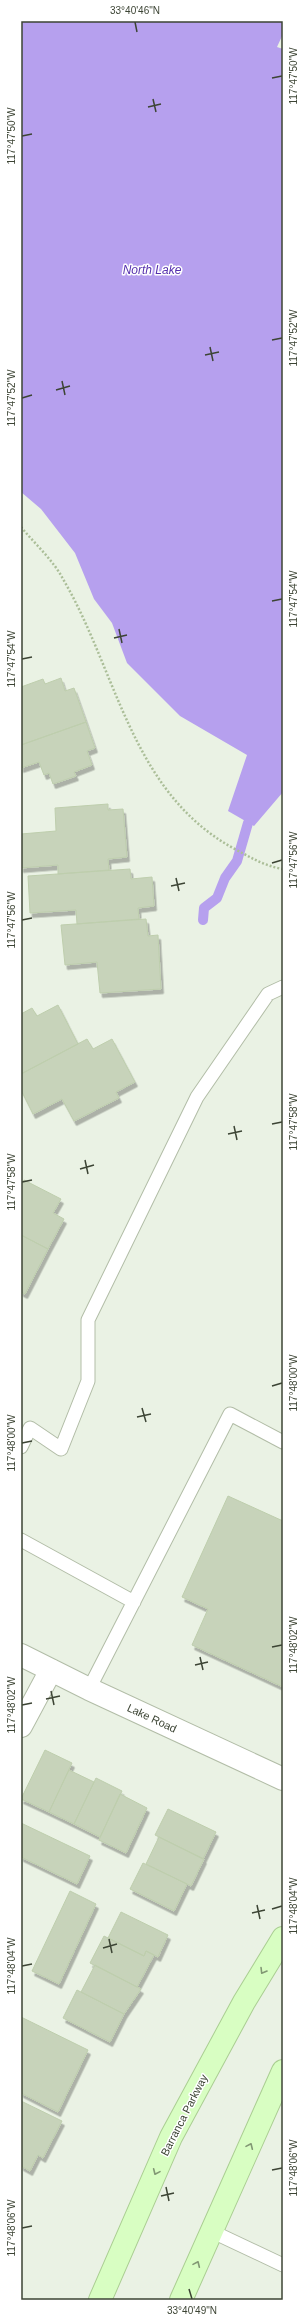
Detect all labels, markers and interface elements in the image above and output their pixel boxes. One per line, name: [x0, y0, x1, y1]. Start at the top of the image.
text: 33°40'46"N: [110, 5, 160, 16]
text: 117°47'50"W: [288, 47, 299, 105]
text: 117°47'50"W: [6, 107, 17, 165]
water label: North Lake: [123, 263, 182, 277]
text: 117°47'52"W: [288, 309, 299, 367]
text: 117°47'52"W: [6, 369, 17, 427]
text: 117°47'54"W: [288, 570, 299, 628]
text: 117°47'54"W: [6, 630, 17, 688]
text: 117°47'56"W: [288, 831, 299, 889]
text: 117°47'56"W: [6, 891, 17, 949]
text: 117°47'58"W: [288, 1093, 299, 1151]
text: 117°47'58"W: [6, 1153, 17, 1211]
text: 117°48'00"W: [288, 1354, 299, 1412]
text: 117°48'00"W: [6, 1414, 17, 1472]
text: 117°48'02"W: [288, 1616, 299, 1674]
text: 117°48'02"W: [6, 1676, 17, 1734]
street label: Lake Road: [125, 1701, 179, 1735]
text: 117°48'04"W: [288, 1877, 299, 1935]
text: 117°48'04"W: [6, 1937, 17, 1995]
one-way arrow: [260, 1967, 267, 1974]
street label: Barranca Parkway: [158, 2072, 210, 2158]
text: 117°48'06"W: [288, 2139, 299, 2197]
one-way arrow: [245, 2142, 253, 2149]
one-way arrow: [152, 2169, 160, 2176]
text: 117°48'06"W: [6, 2199, 17, 2257]
one-way arrow: [192, 2261, 200, 2268]
text: 33°40'49"N: [167, 2305, 217, 2316]

